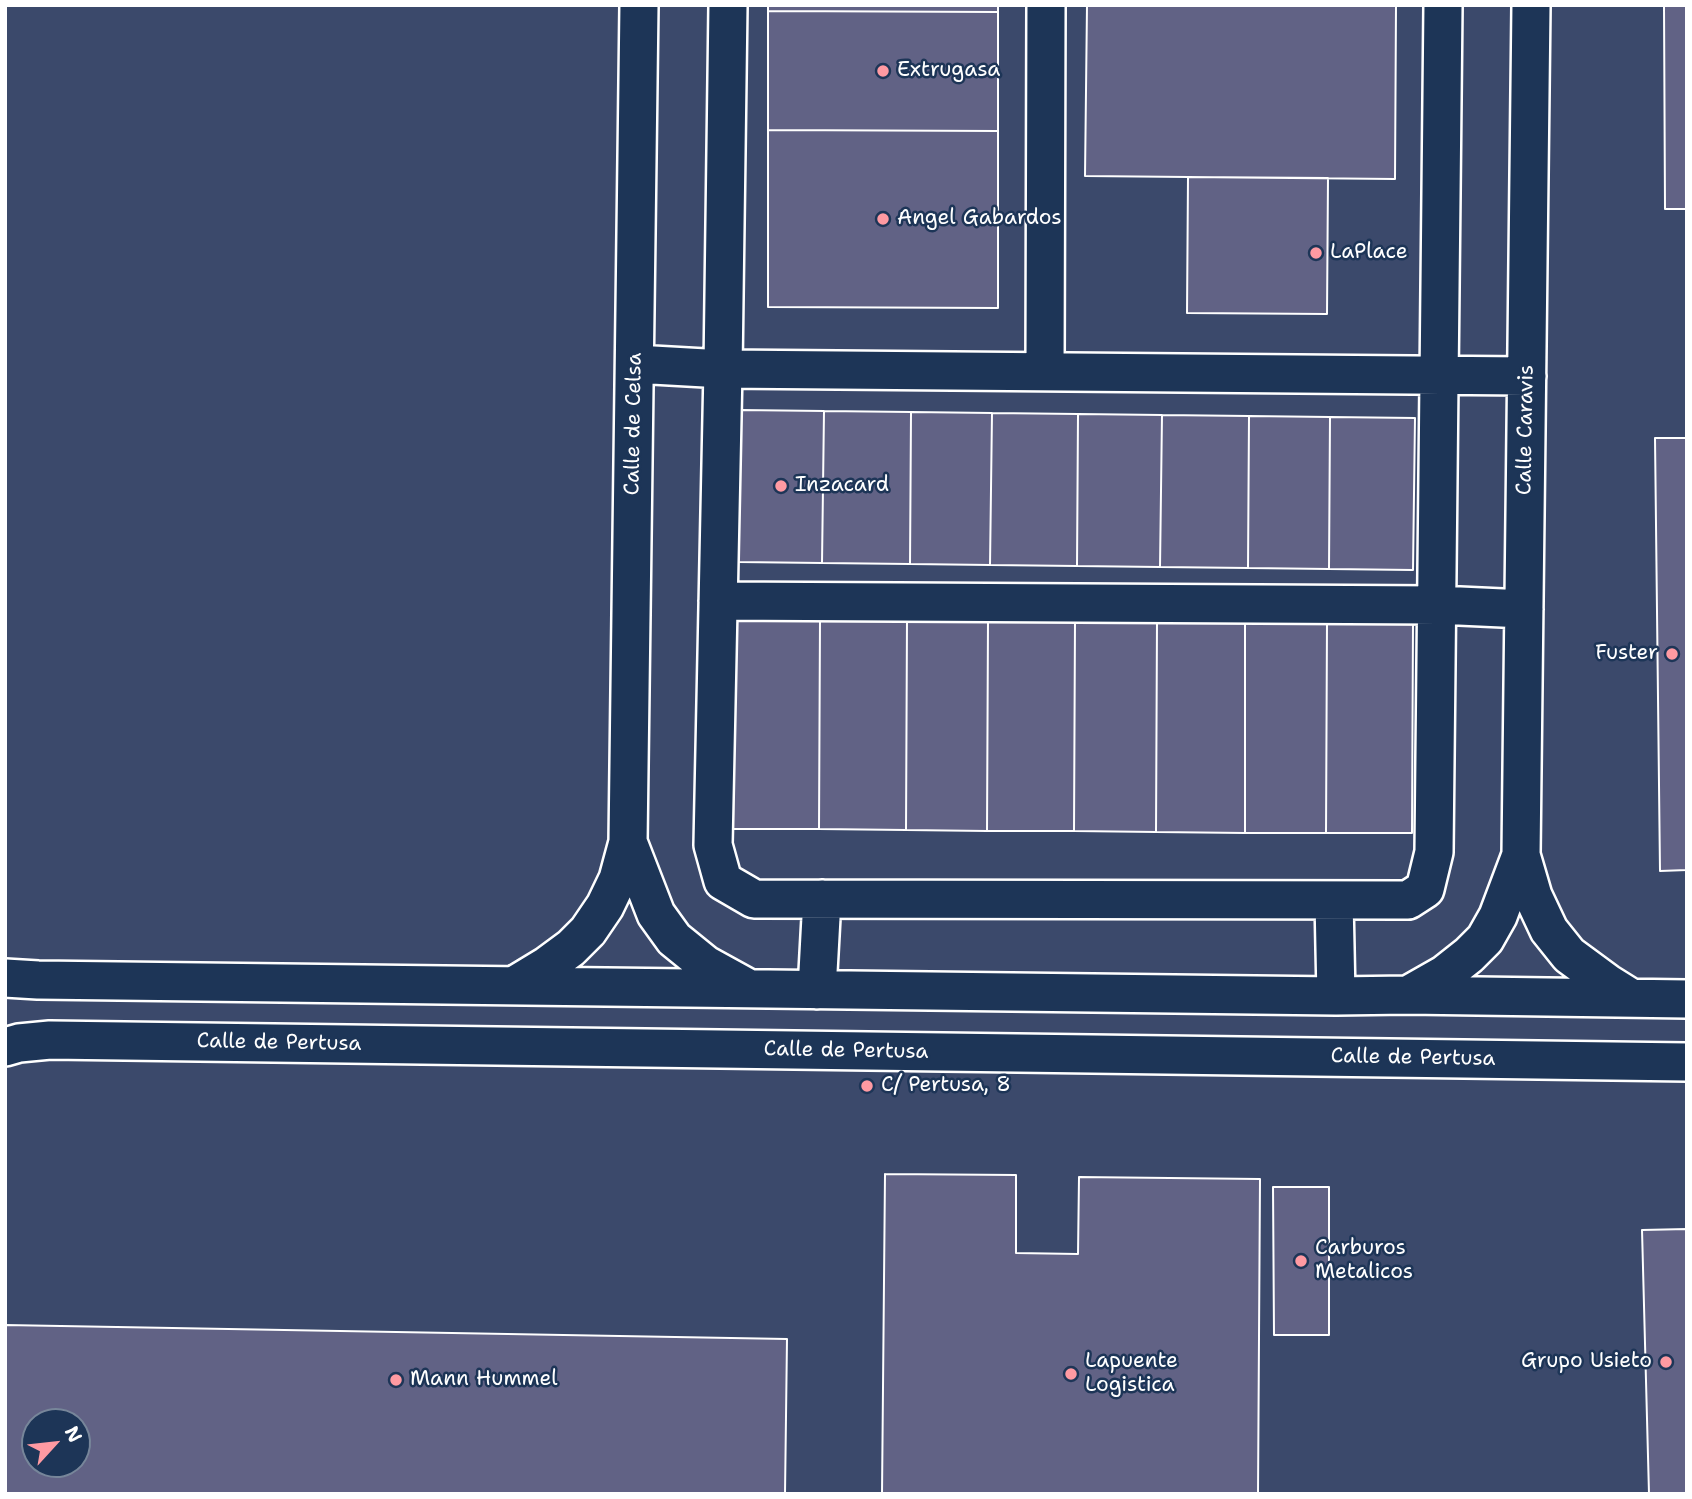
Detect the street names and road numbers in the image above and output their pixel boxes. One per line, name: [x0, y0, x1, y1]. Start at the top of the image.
street label: Calle de Celsa: [620, 352, 648, 496]
street label: Calle Caravis: [1512, 365, 1540, 495]
street label: Calle de Pertusa: [196, 1029, 362, 1057]
street label: Calle de Pertusa: [763, 1037, 929, 1065]
street label: Calle de Pertusa: [1330, 1044, 1496, 1072]

